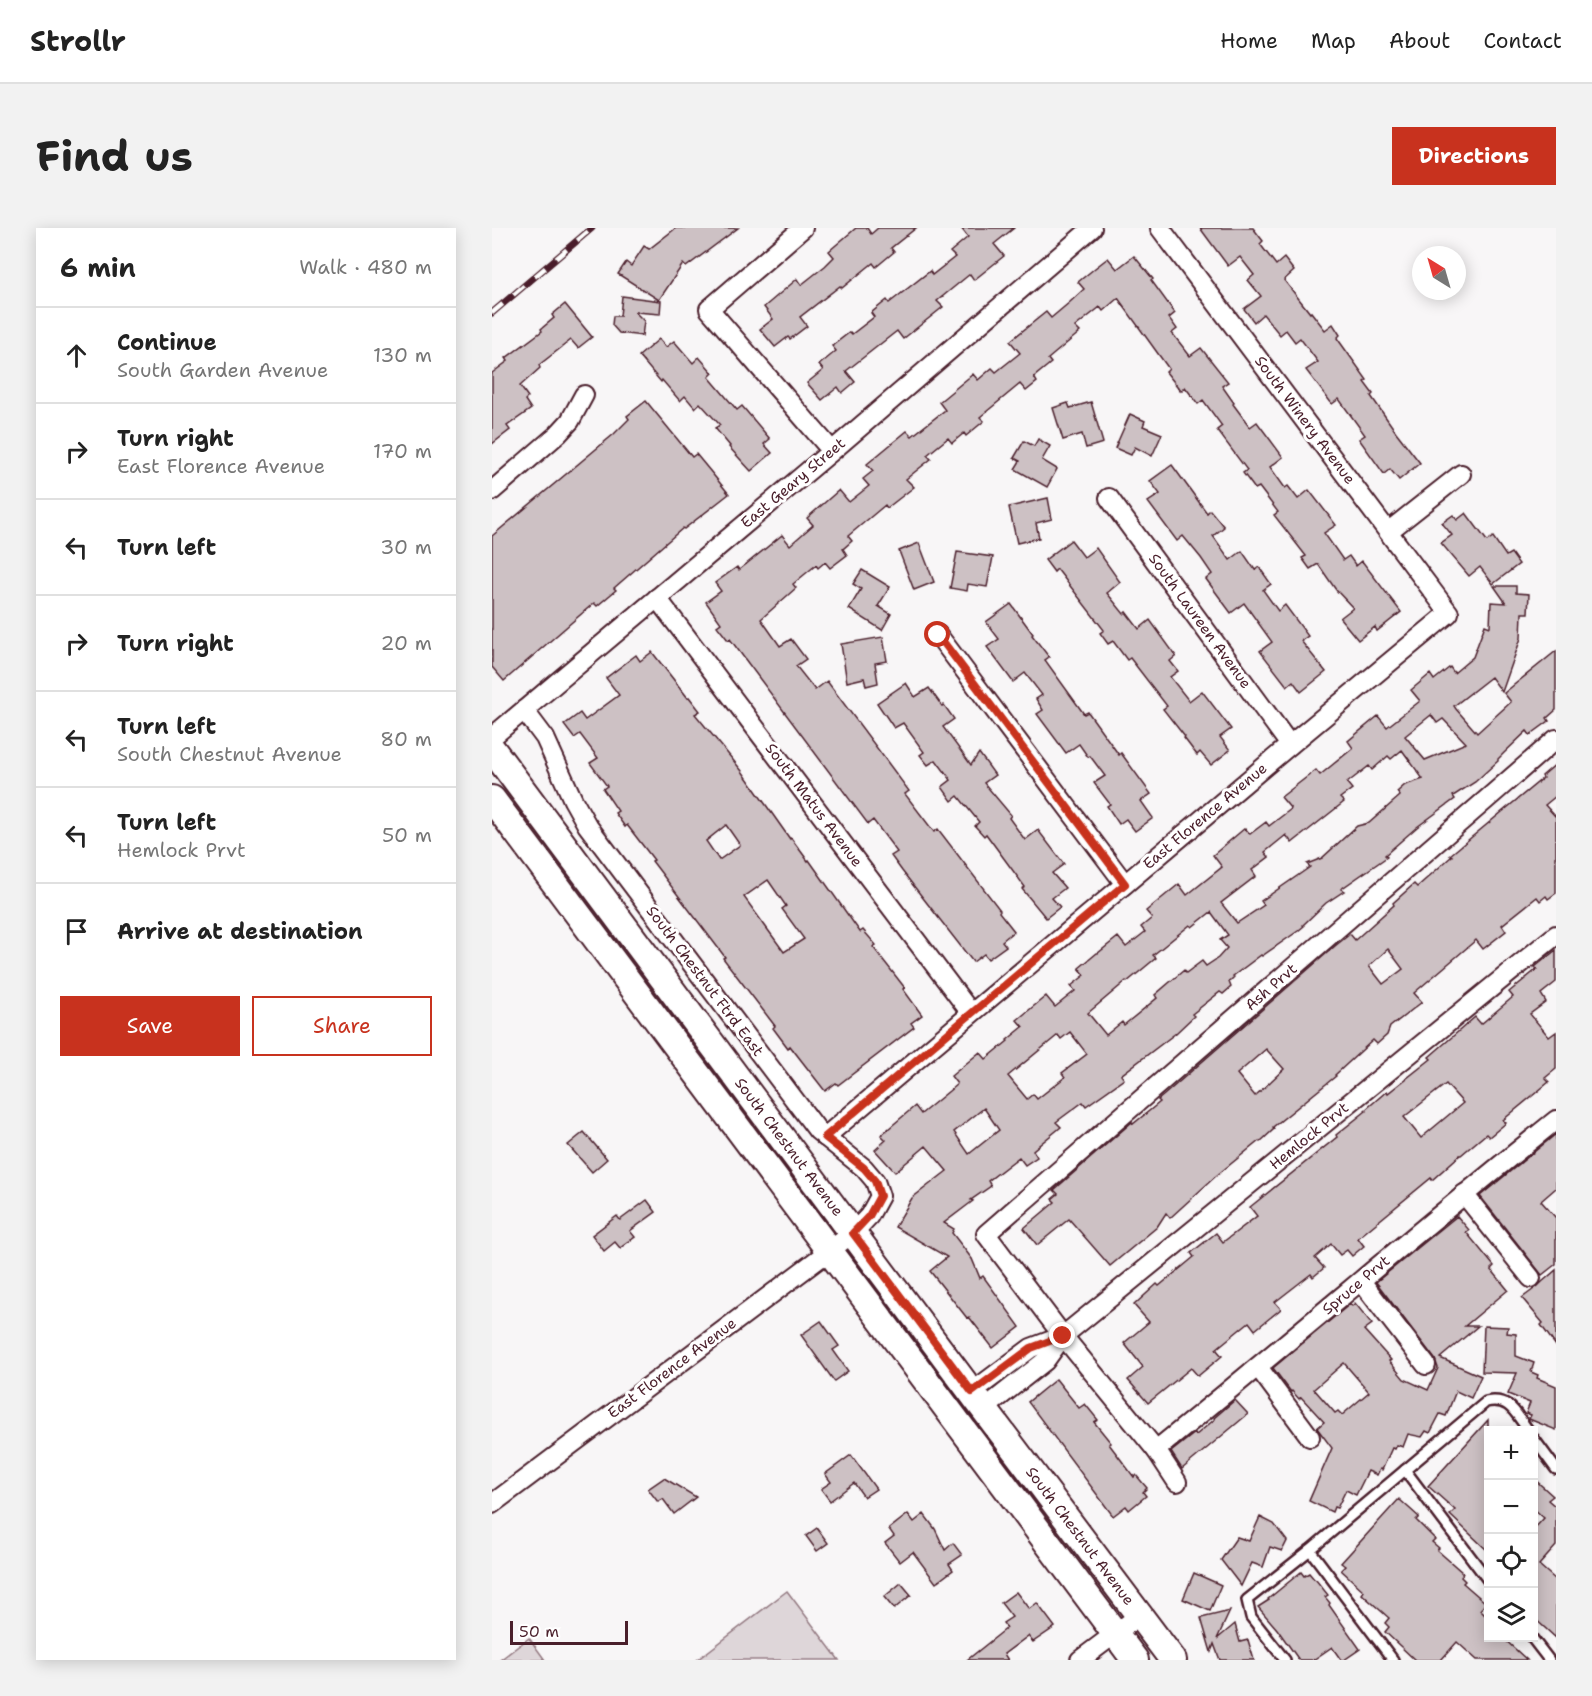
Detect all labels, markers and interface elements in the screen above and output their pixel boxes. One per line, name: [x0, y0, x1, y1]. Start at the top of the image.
text: Strollr: [30, 22, 126, 60]
text: Home: [1220, 27, 1278, 55]
text: Map: [1311, 27, 1356, 55]
text: About: [1389, 27, 1450, 55]
text: Contact: [1483, 27, 1562, 55]
button: Directions: [1392, 127, 1556, 185]
text: Find us: [36, 128, 193, 184]
north arrow: [1412, 246, 1466, 300]
text: 6 min: [60, 250, 136, 285]
text: Walk · 480 m: [299, 254, 432, 280]
text: Continue: [117, 328, 217, 357]
icon: ahead: [60, 339, 93, 372]
text: 130 m: [373, 342, 432, 368]
street label: South Winery Avenue: [1250, 352, 1360, 488]
text: South Garden Avenue: [117, 357, 328, 383]
text: Turn right: [117, 424, 234, 453]
street label: East Geary Street: [737, 433, 849, 533]
icon: right: [60, 435, 93, 468]
text: 170 m: [373, 438, 432, 464]
text: East Florence Avenue: [117, 453, 325, 479]
icon: left: [60, 531, 93, 564]
text: Turn left: [117, 533, 216, 562]
text: 30 m: [380, 534, 432, 560]
street label: South Laureen Avenue: [1144, 549, 1256, 693]
route start: [924, 621, 950, 647]
icon: right: [60, 627, 93, 660]
text: Turn right: [117, 629, 234, 658]
text: 20 m: [381, 630, 432, 656]
text: Turn left: [117, 712, 216, 741]
icon: left: [60, 723, 93, 756]
text: 80 m: [380, 726, 432, 752]
street label: South Matus Avenue: [761, 739, 867, 871]
text: South Chestnut Avenue: [117, 741, 342, 767]
street label: East Florence Avenue: [1139, 758, 1271, 874]
text: Turn left: [117, 808, 216, 837]
icon: left: [60, 819, 93, 852]
text: 50 m: [382, 822, 432, 848]
text: Hemlock Prvt: [117, 837, 246, 863]
street label: South Chestnut Ftrd East: [642, 902, 768, 1060]
icon: arrive: [60, 915, 93, 948]
text: Arrive at destination: [117, 917, 363, 946]
street label: Ash Prvt: [1241, 959, 1301, 1015]
button: Save: [60, 996, 240, 1056]
button: Share: [252, 996, 432, 1056]
street label: South Chestnut Avenue: [730, 1074, 848, 1220]
street label: Hemlock Prvt: [1265, 1098, 1353, 1174]
street label: Spruce Prvt: [1318, 1251, 1394, 1319]
street label: East Florence Avenue: [604, 1313, 740, 1423]
route end: [1049, 1322, 1075, 1348]
map controls: [1484, 1426, 1538, 1642]
button: +: [1484, 1426, 1538, 1480]
street label: South Chestnut Avenue: [1021, 1463, 1139, 1609]
button: −: [1484, 1480, 1538, 1534]
button: locate: [1484, 1534, 1538, 1588]
button: layers: [1484, 1588, 1538, 1642]
scale bar: [510, 1618, 628, 1646]
text: 50 m: [519, 1621, 559, 1642]

